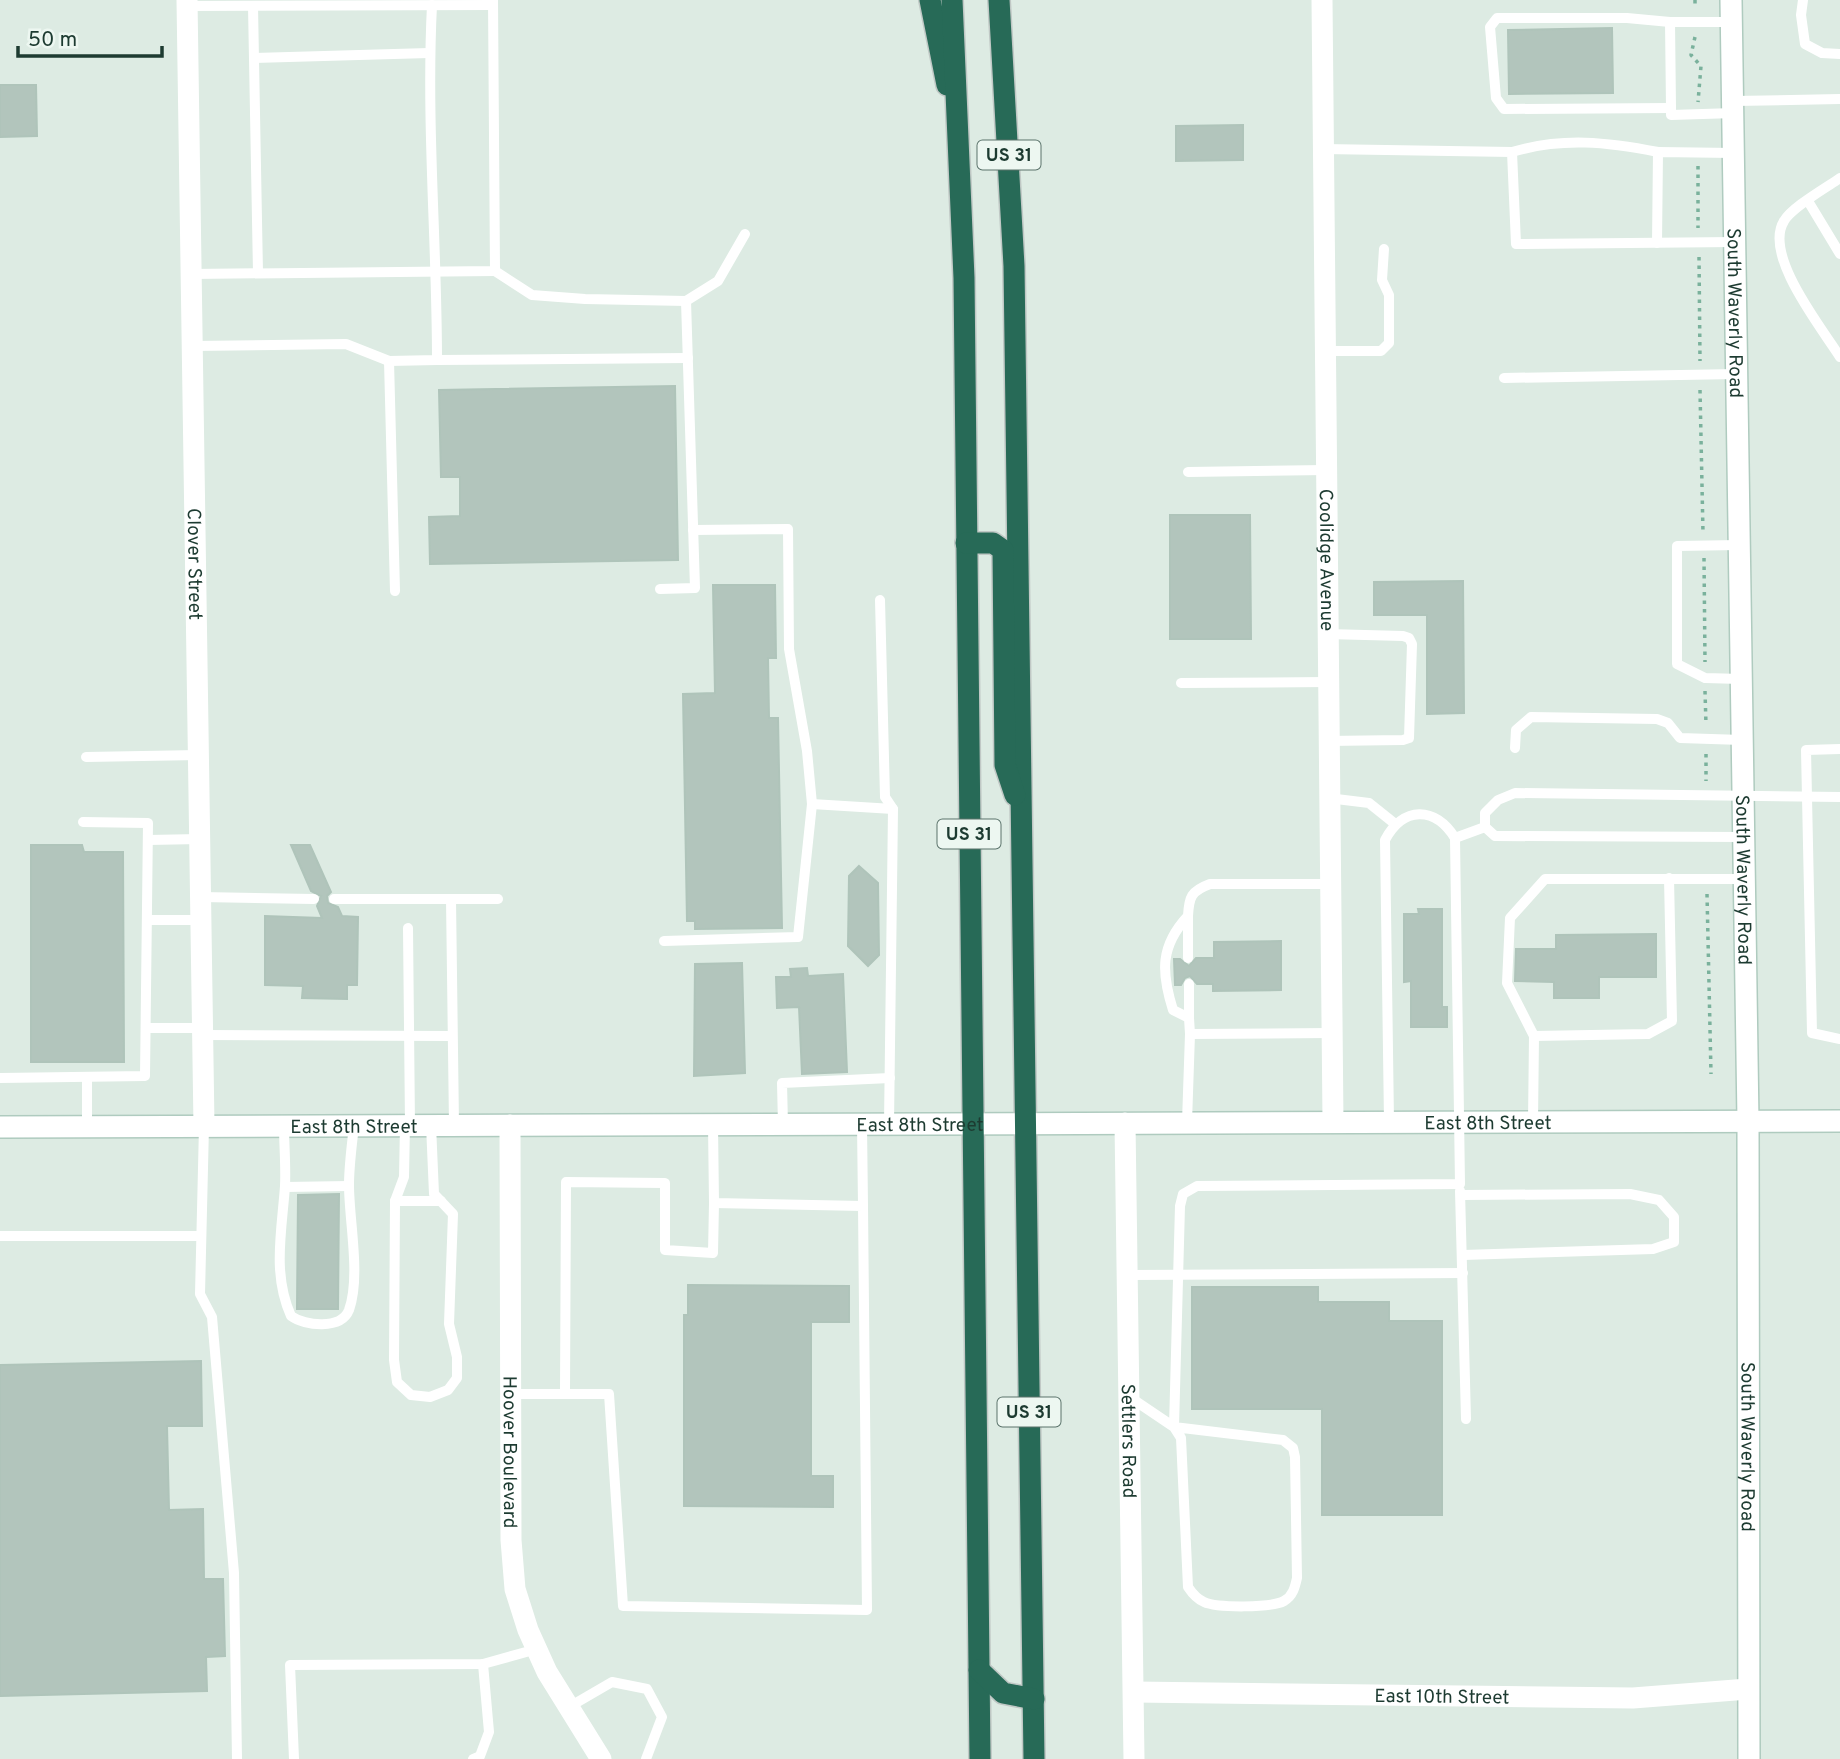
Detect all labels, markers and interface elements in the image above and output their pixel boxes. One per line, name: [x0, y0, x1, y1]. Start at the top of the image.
scale bar: [18, 14, 161, 58]
text: 50 m: [28, 27, 77, 54]
road number: US 31: [978, 140, 1040, 170]
street label: South Waverly Road: [1720, 228, 1747, 398]
street label: Coolidge Avenue: [1313, 489, 1338, 631]
street label: Clover Street: [181, 508, 206, 620]
street label: South Waverly Road: [1729, 795, 1756, 965]
road number: US 31: [937, 820, 1000, 848]
street label: East 8th Street: [1424, 1112, 1552, 1136]
street label: East 8th Street: [856, 1114, 984, 1138]
street label: East 8th Street: [290, 1116, 418, 1140]
street label: South Waverly Road: [1734, 1362, 1759, 1532]
street label: Hoover Boulevard: [497, 1376, 521, 1528]
street label: Settlers Road: [1115, 1383, 1140, 1499]
road number: US 31: [998, 1398, 1060, 1427]
street label: East 10th Street: [1374, 1685, 1510, 1711]

